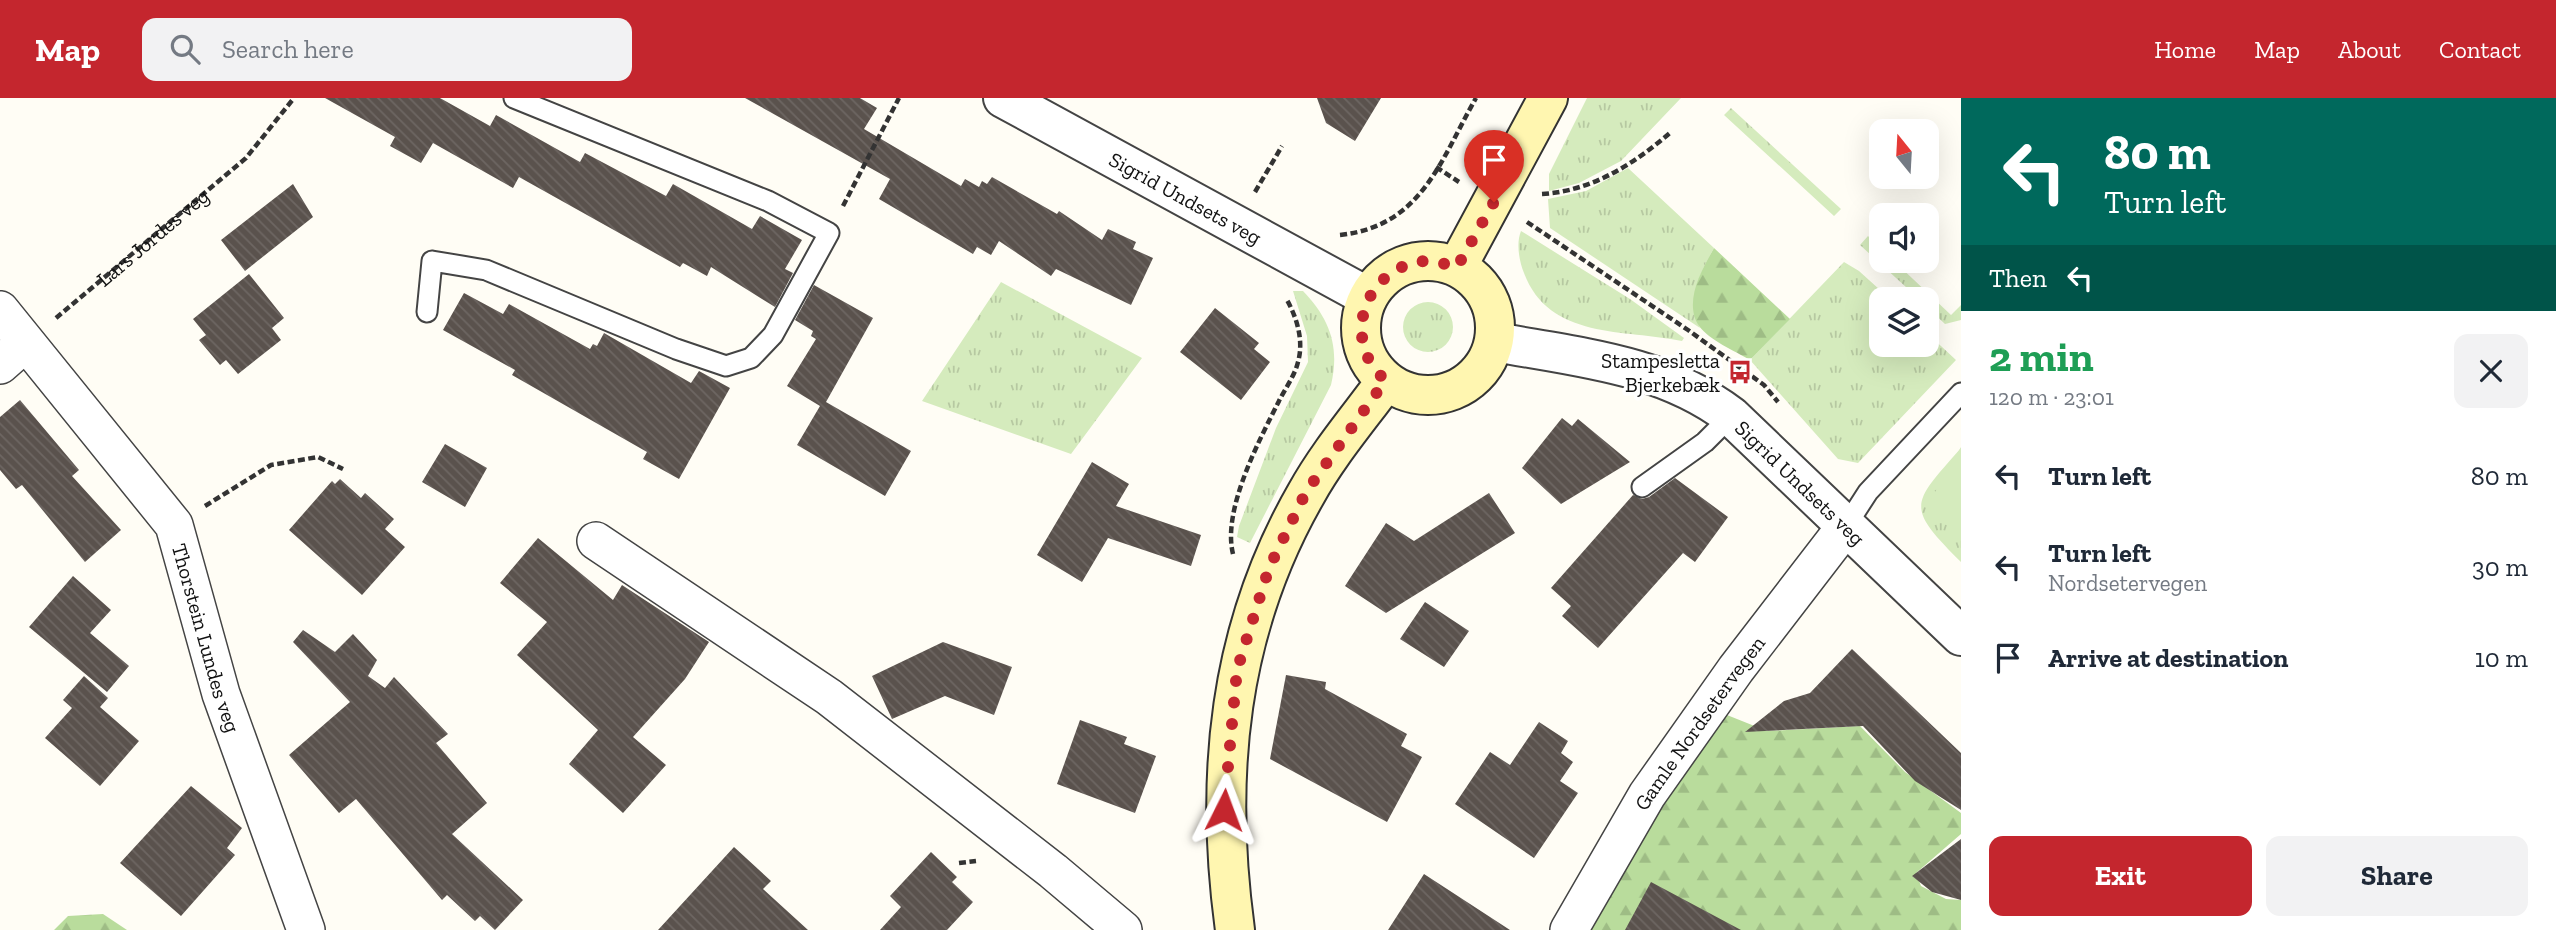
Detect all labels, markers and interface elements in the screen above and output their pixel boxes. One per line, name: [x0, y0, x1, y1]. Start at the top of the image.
search box: [142, 18, 632, 81]
text: Map: [35, 30, 100, 69]
icon: search: [166, 30, 204, 68]
text: Search here: [222, 33, 354, 65]
text: Home: [2154, 35, 2216, 64]
text: Map: [2254, 35, 2300, 64]
text: About: [2338, 35, 2401, 64]
text: Contact: [2439, 35, 2521, 64]
north arrow: [1869, 119, 1939, 189]
map controls: [1869, 119, 1939, 357]
text: 80 m: [2104, 123, 2211, 182]
icon: left: [1989, 126, 2080, 217]
pin: [1464, 130, 1524, 202]
icon: arrive: [1475, 141, 1513, 179]
street label: Sigrid Undsets veg: [1105, 146, 1267, 249]
street label: Lars Jordes veg: [91, 182, 214, 291]
text: Turn left: [2104, 183, 2226, 221]
button: sound: [1869, 203, 1939, 273]
icon: left: [2061, 259, 2099, 297]
text: Then: [1989, 262, 2047, 294]
button: layers: [1869, 287, 1939, 357]
text: 2 min: [1989, 331, 2094, 382]
button: close: [2454, 334, 2528, 408]
place label: Stampesletta Bjerkebæk: [1601, 348, 1720, 398]
bus stop icon: Stampesletta Bjerkebæk: [1726, 358, 1754, 386]
text: 120 m · 23:01: [1989, 383, 2114, 411]
street label: Sigrid Undsets veg: [1730, 415, 1871, 550]
icon: left: [1989, 457, 2027, 495]
text: Turn left: [2048, 460, 2151, 492]
text: 80 m: [2471, 460, 2528, 492]
text: Turn left: [2048, 537, 2151, 569]
street label: Thorstein Lundes veg: [167, 540, 246, 736]
icon: left: [1989, 548, 2027, 586]
text: 30 m: [2472, 551, 2528, 583]
text: Nordsetervegen: [2048, 569, 2207, 597]
street label: Gamle Nordsetervegen: [1629, 630, 1770, 814]
icon: arrive: [1989, 639, 2027, 677]
text: Arrive at destination: [2048, 642, 2288, 674]
text: 10 m: [2475, 642, 2528, 674]
position arrow: [1187, 773, 1261, 847]
button: Exit: [1989, 836, 2252, 916]
button: Share: [2266, 836, 2528, 916]

